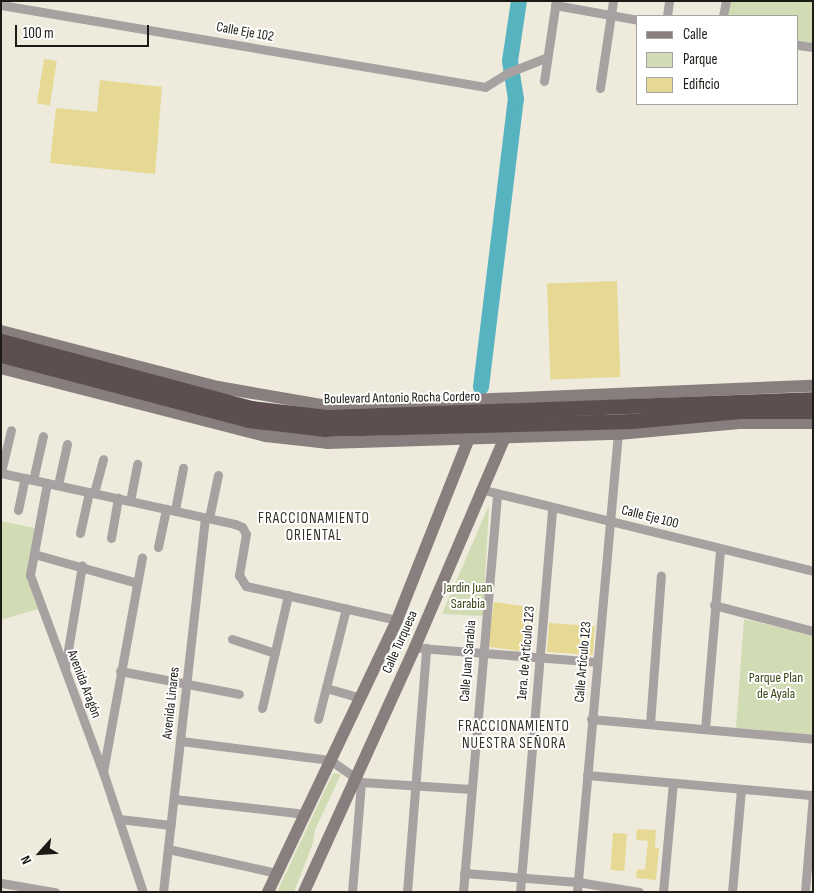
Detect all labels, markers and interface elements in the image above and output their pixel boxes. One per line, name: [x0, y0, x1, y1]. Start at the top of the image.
scale bar: [18, 15, 151, 47]
legend: [636, 15, 799, 105]
street label: Calle Eje 102: [215, 19, 275, 45]
text: 100 m: [23, 24, 54, 43]
text: Calle: [683, 25, 707, 44]
text: Parque: [683, 50, 718, 69]
text: Edificio: [683, 75, 720, 94]
street label: Boulevard Antonio Rocha Cordero: [324, 388, 480, 408]
street label: Calle Eje 100: [620, 502, 680, 532]
district label: FRACCIONAMIENTO ORIENTAL: [256, 509, 372, 544]
park label: Jardin Juan Sarabia: [444, 580, 492, 612]
street label: 1era. de Artículo 123: [514, 605, 538, 701]
street label: Calle Turquesa: [379, 608, 421, 676]
street label: Calle Juan Sarabia: [456, 620, 480, 702]
street label: Calle Artículo 123: [571, 621, 595, 703]
street label: Avenida Aragón: [63, 648, 105, 720]
street label: Avenida Linares: [159, 666, 183, 740]
park label: Parque Plan de Ayala: [749, 670, 803, 702]
district label: FRACCIONAMIENTO NUESTRA SEÑORA: [456, 717, 572, 752]
north arrow: [15, 828, 65, 878]
text: N: [17, 853, 35, 867]

